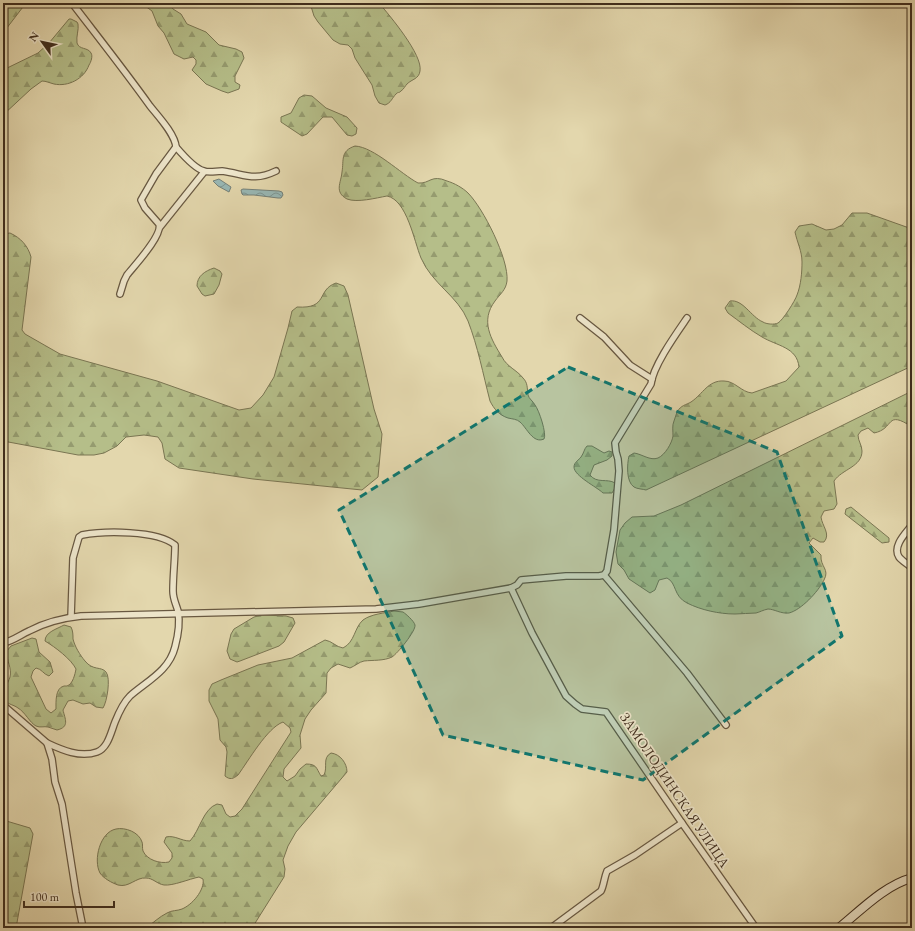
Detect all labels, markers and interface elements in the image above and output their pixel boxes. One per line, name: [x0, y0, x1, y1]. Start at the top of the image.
north arrow: [22, 22, 62, 62]
text: N: [25, 29, 42, 44]
street label: ЗАМОЛОДИНСКАЯ УЛИЦА: [616, 709, 734, 871]
scale bar: [24, 883, 114, 909]
text: 100 m: [30, 889, 60, 905]

